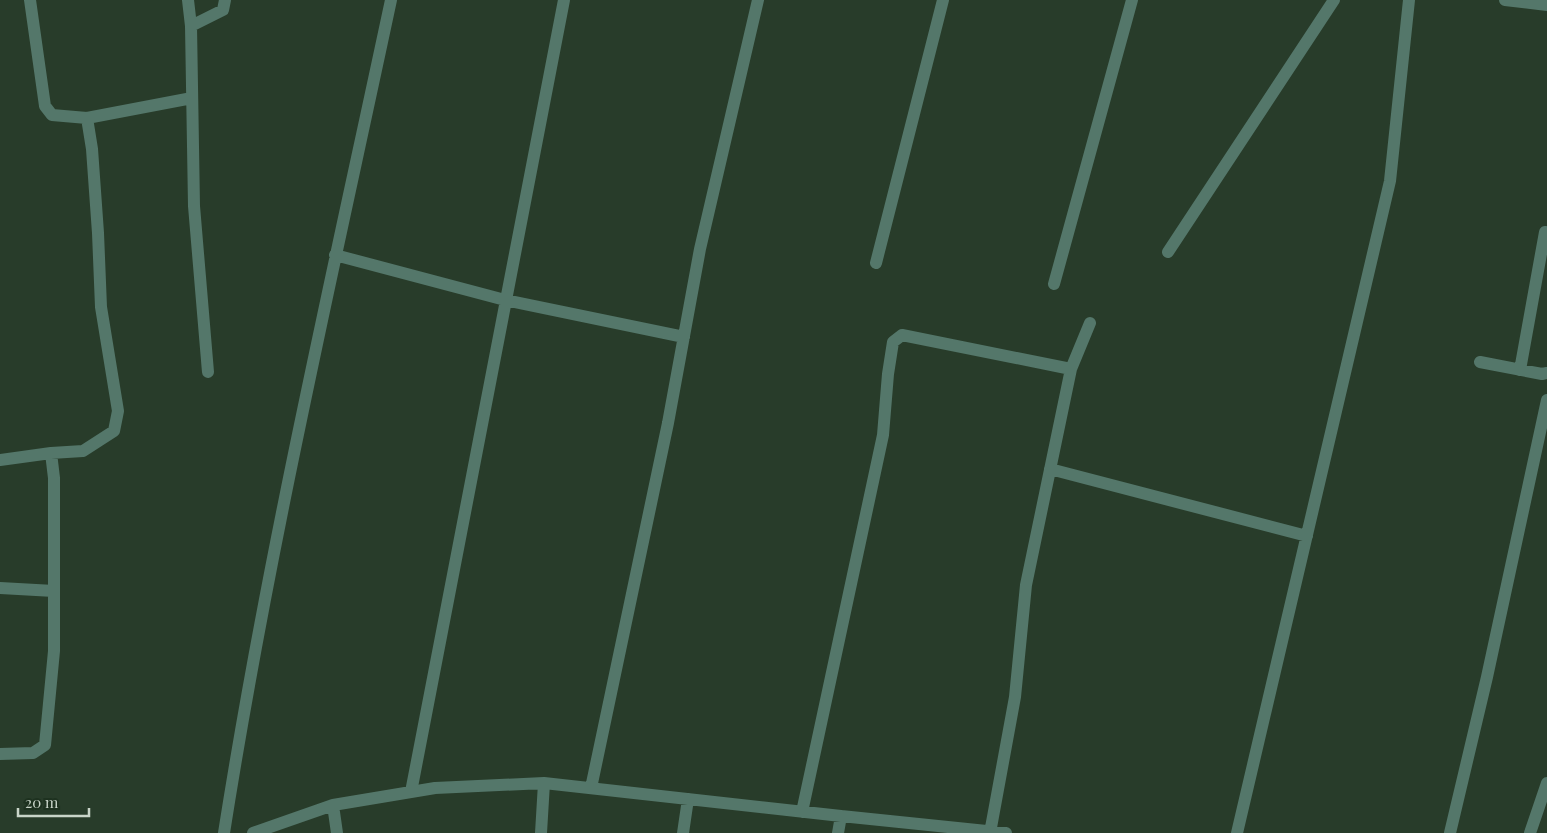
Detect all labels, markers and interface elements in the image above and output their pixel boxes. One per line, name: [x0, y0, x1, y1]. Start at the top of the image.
scale bar: [18, 786, 89, 818]
text: 20 m: [25, 792, 59, 812]

